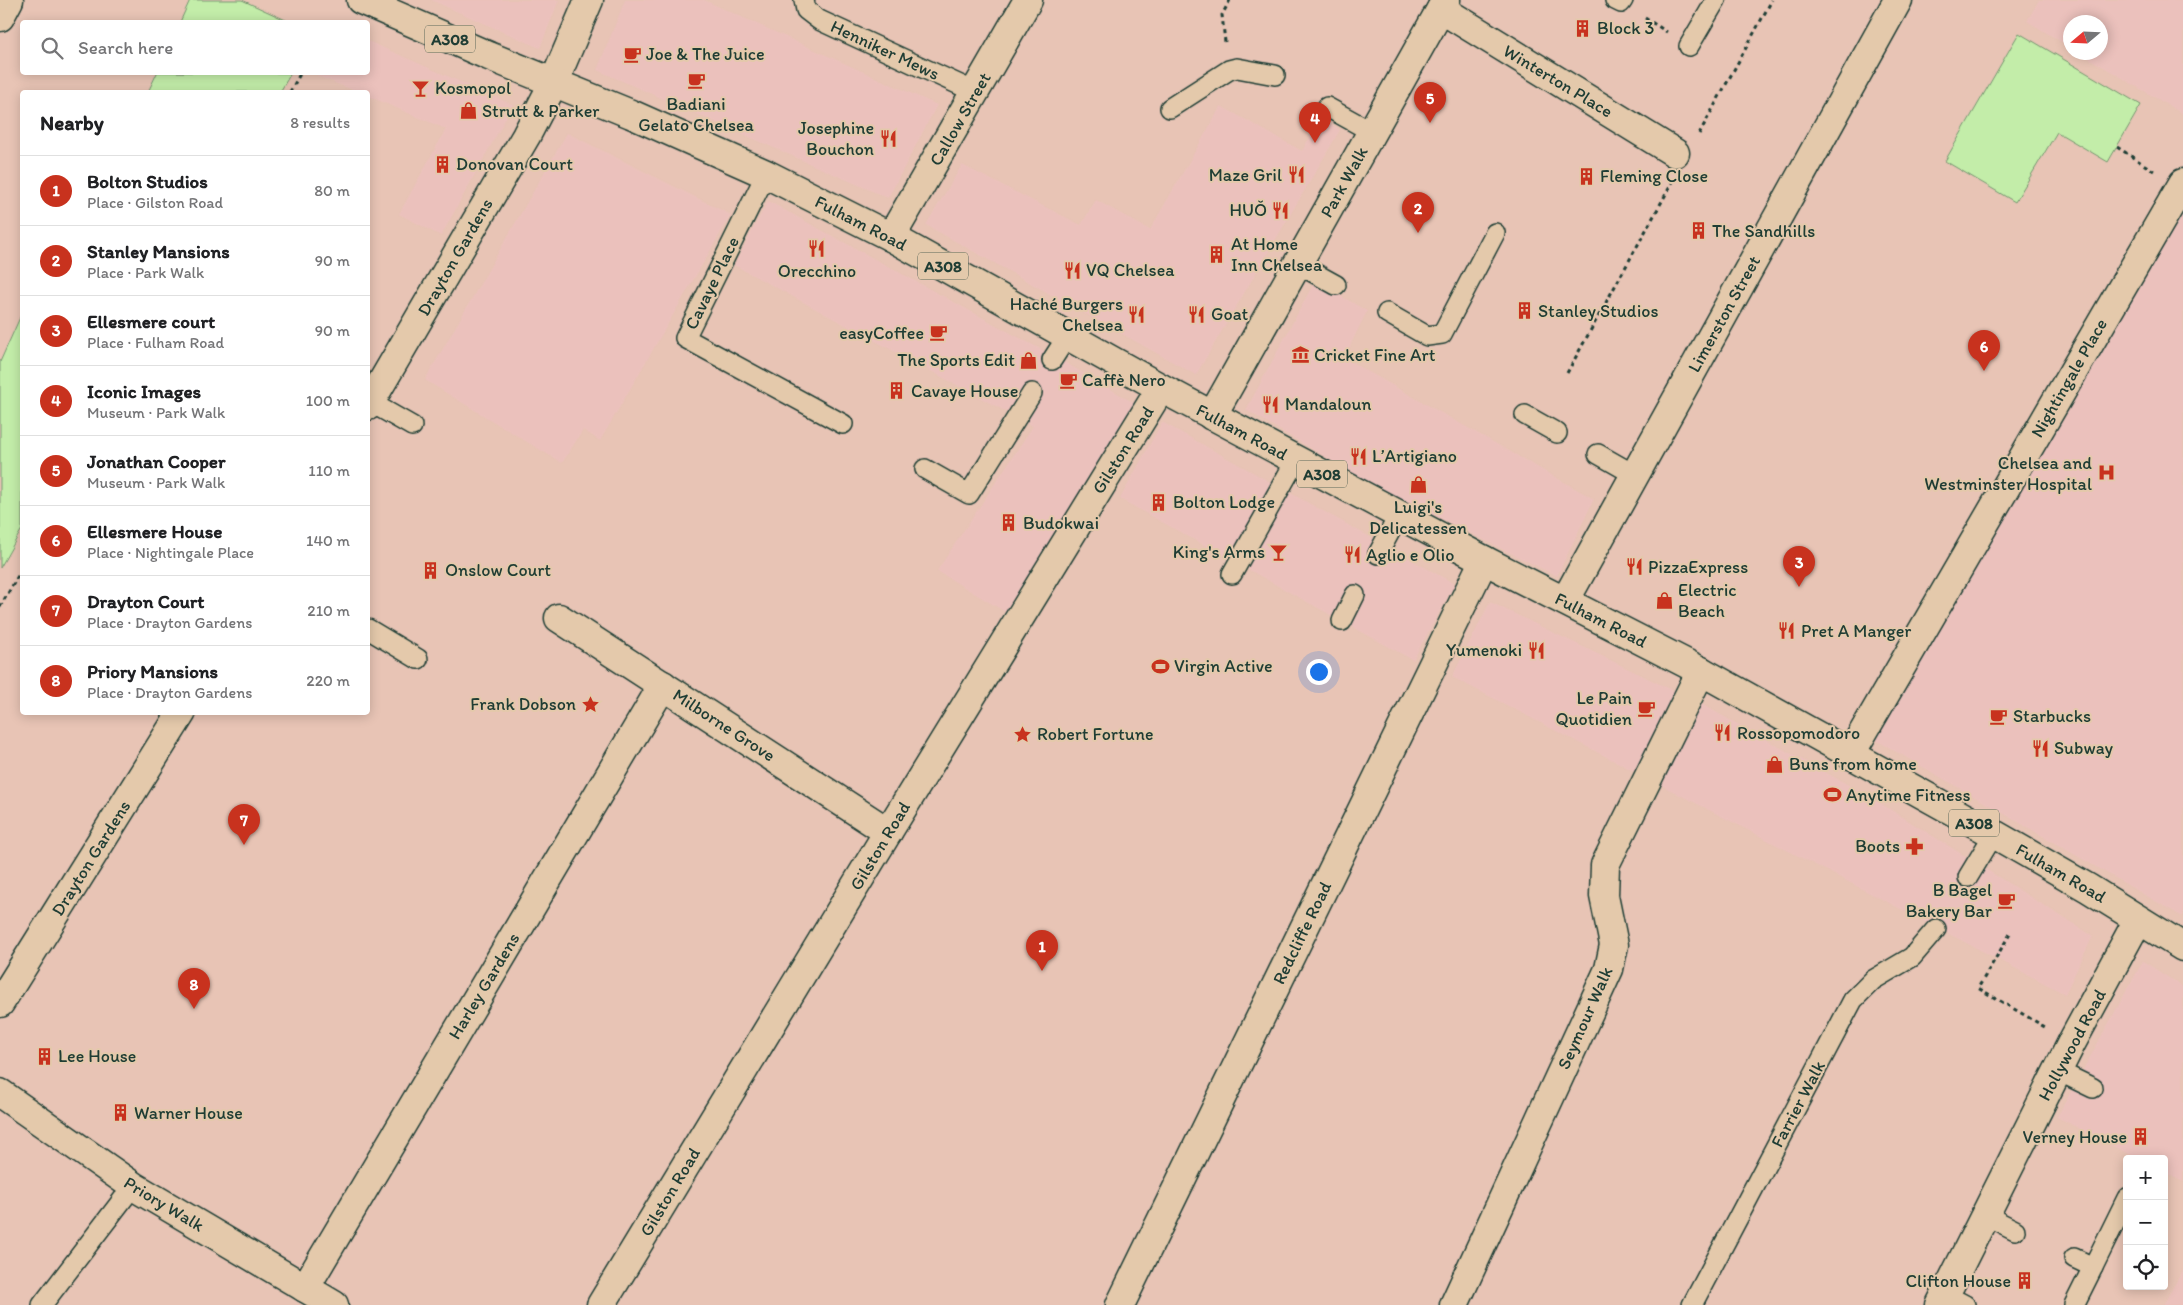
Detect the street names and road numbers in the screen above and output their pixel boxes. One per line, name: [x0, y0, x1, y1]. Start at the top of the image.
street label: Henniker Mews: [827, 15, 943, 85]
road number: A308: [425, 26, 475, 52]
street label: Winterton Place: [1499, 40, 1617, 122]
street label: Callow Street: [924, 68, 996, 170]
street label: Park Walk: [1315, 142, 1373, 221]
street label: Fulham Road: [811, 190, 911, 256]
street label: Drayton Gardens: [412, 194, 498, 320]
street label: Cavaye Place: [680, 233, 744, 333]
road number: A308: [918, 252, 968, 280]
street label: Limerston Street: [1683, 252, 1765, 376]
street label: Nightingale Place: [2026, 314, 2112, 442]
street label: Fulham Road: [1192, 399, 1292, 465]
street label: Gilston Road: [1087, 402, 1159, 498]
road number: A308: [1297, 460, 1347, 488]
street label: Fulham Road: [1551, 587, 1651, 653]
street label: Milborne Grove: [669, 684, 779, 766]
street label: Drayton Gardens: [47, 796, 135, 920]
street label: Gilston Road: [845, 797, 915, 894]
road number: A308: [1949, 810, 1999, 836]
street label: Fulham Road: [2012, 838, 2110, 908]
street label: Redcliffe Road: [1268, 878, 1336, 988]
street label: Harley Gardens: [444, 929, 524, 1043]
street label: Seymour Walk: [1553, 963, 1617, 1073]
street label: Hollywood Road: [2033, 985, 2111, 1105]
street label: Farrier Walk: [1766, 1057, 1830, 1151]
street label: Gilston Road: [635, 1143, 705, 1240]
street label: Priory Walk: [120, 1172, 208, 1236]

